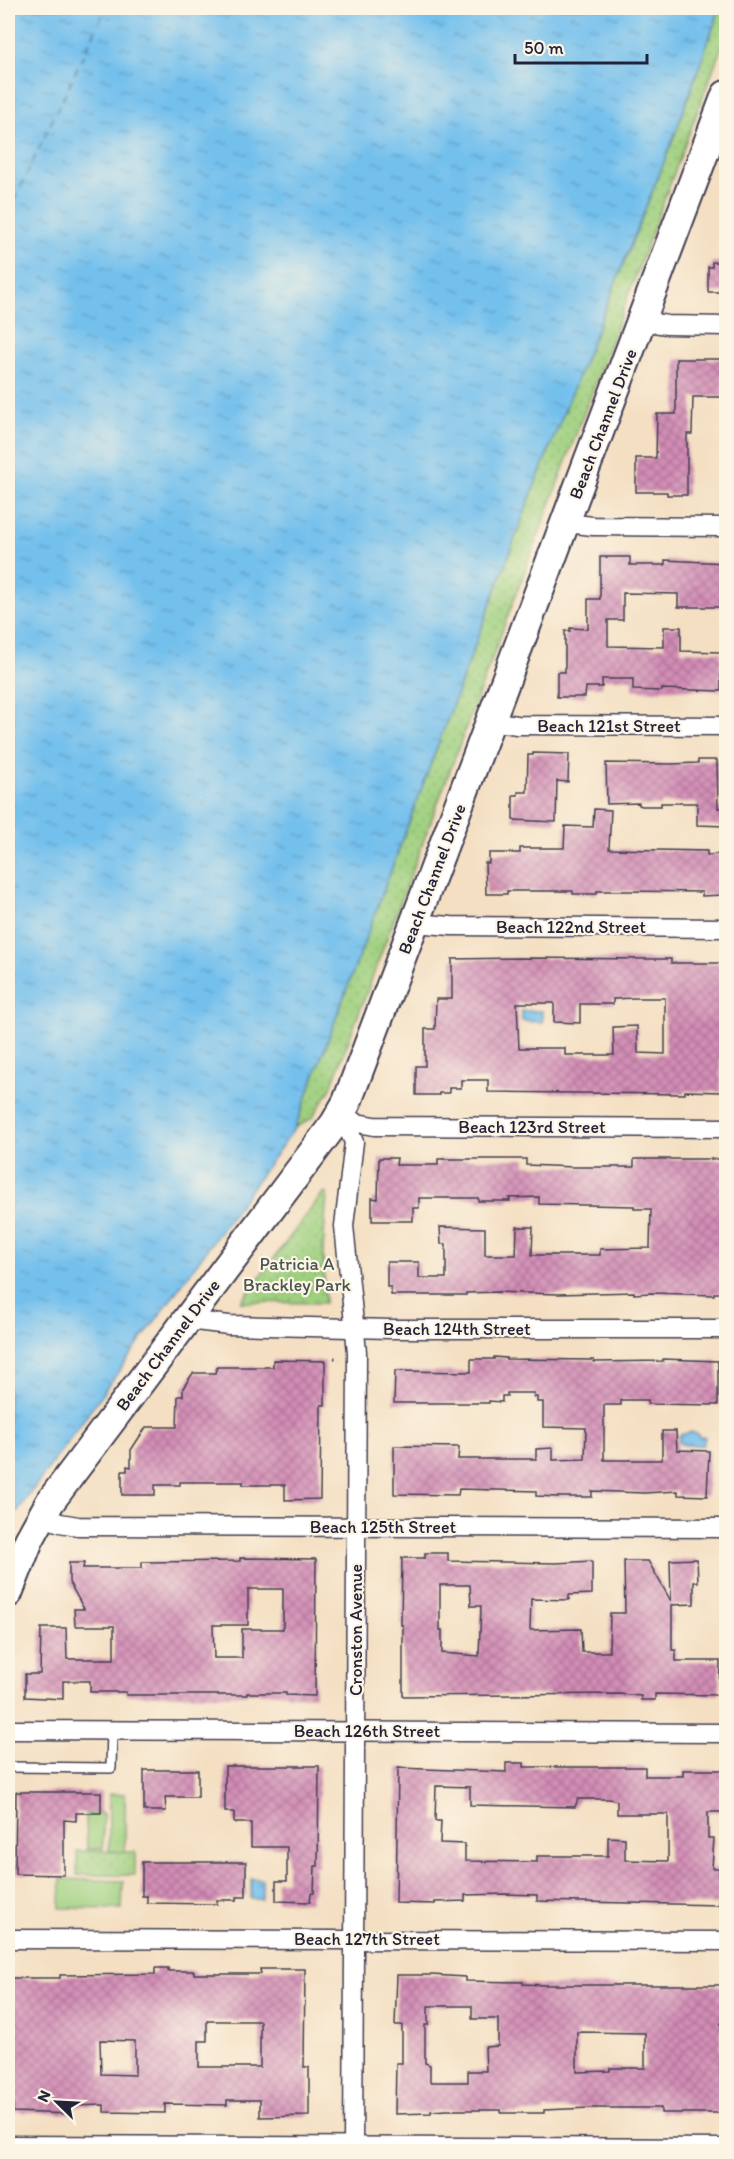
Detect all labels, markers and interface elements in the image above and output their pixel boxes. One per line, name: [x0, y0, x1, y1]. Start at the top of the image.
scale bar: [515, 27, 647, 65]
text: 50 m: [524, 37, 564, 59]
street label: Beach Channel Drive: [564, 346, 642, 502]
street label: Beach 121st Street: [537, 715, 681, 737]
street label: Beach Channel Drive: [393, 801, 471, 957]
street label: Beach 122nd Street: [496, 916, 646, 938]
street label: Beach 123rd Street: [458, 1116, 606, 1138]
park label: Patricia A Brackley Park: [243, 1253, 352, 1296]
street label: Beach Channel Drive: [111, 1275, 225, 1415]
street label: Beach 124th Street: [383, 1318, 531, 1340]
street label: Beach 125th Street: [310, 1516, 456, 1538]
street label: Cronston Avenue: [345, 1564, 367, 1696]
street label: Beach 126th Street: [294, 1720, 440, 1742]
street label: Beach 127th Street: [294, 1928, 440, 1950]
north arrow: [27, 2072, 87, 2132]
text: N: [33, 2087, 55, 2105]

